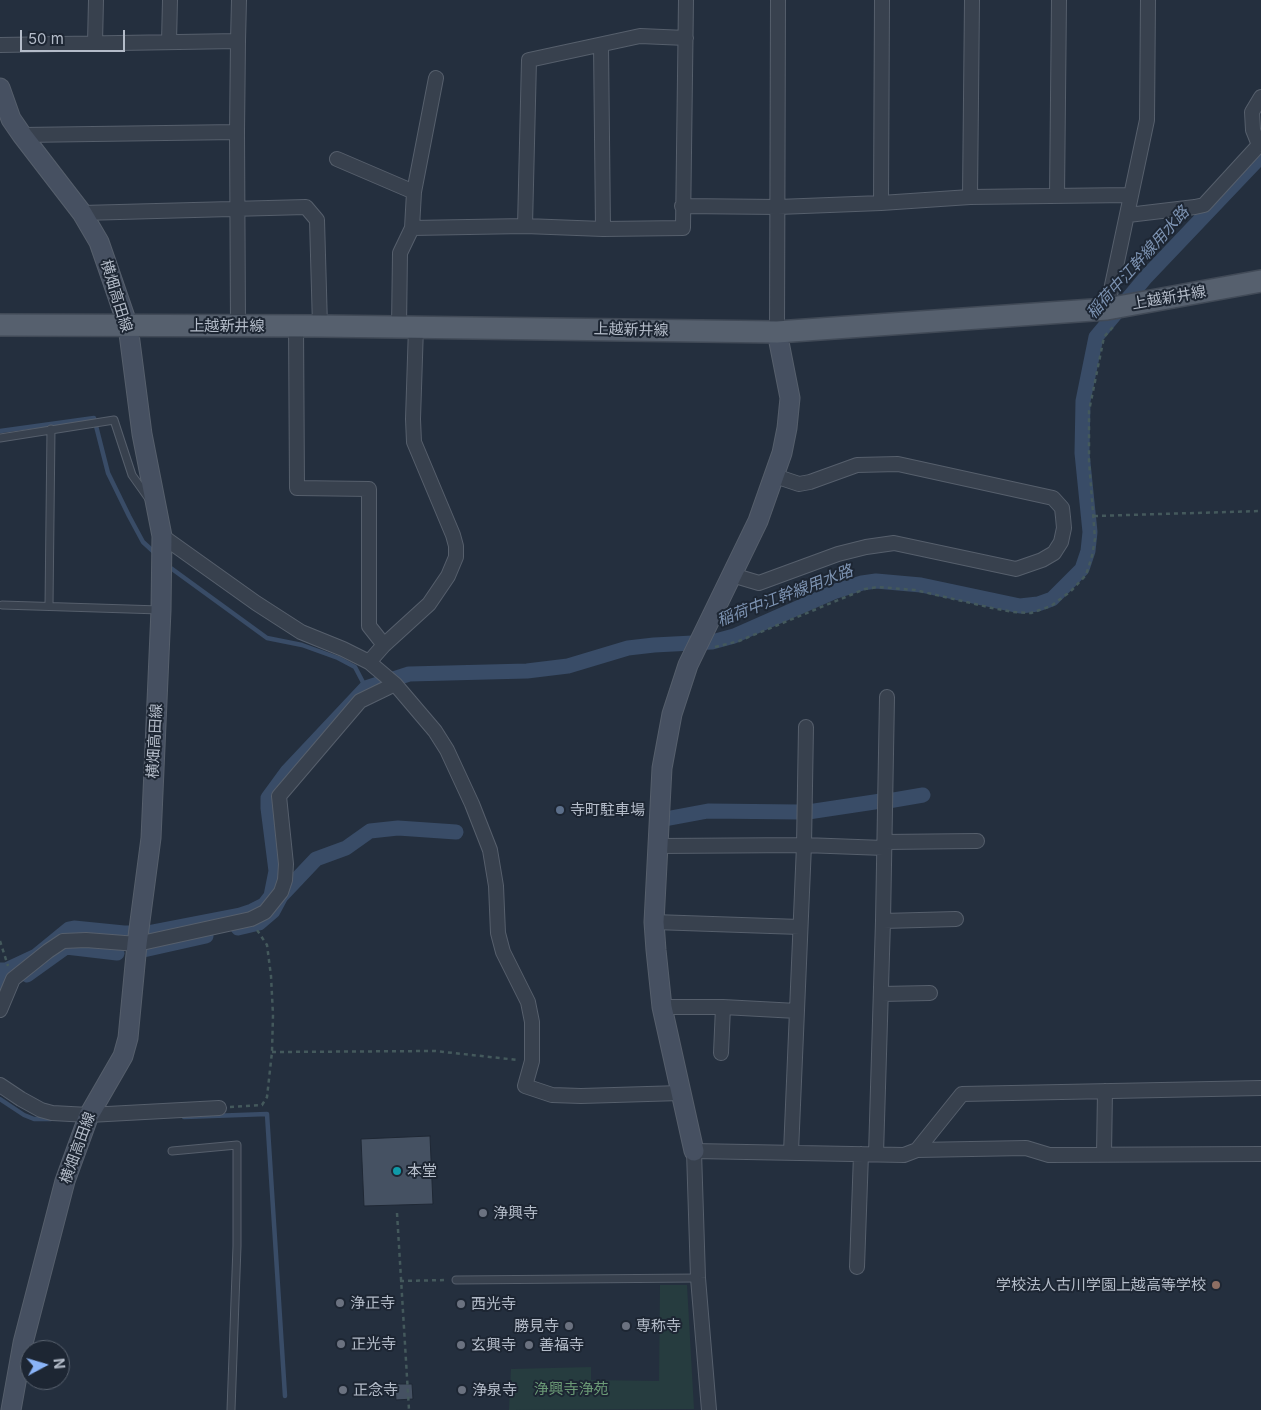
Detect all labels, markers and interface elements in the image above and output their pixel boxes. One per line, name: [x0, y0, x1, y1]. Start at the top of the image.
scale bar: [22, 20, 128, 52]
text: 50 m: [28, 29, 64, 48]
water label: 稲荷中江幹線用水路: [1083, 203, 1193, 323]
street label: 横畑高田線: [96, 258, 136, 334]
street label: 上越新井線: [1131, 283, 1207, 313]
street label: 上越新井線: [190, 317, 264, 335]
street label: 上越新井線: [593, 320, 669, 340]
water label: 稲荷中江幹線用水路: [714, 561, 856, 631]
street label: 横畑高田線: [144, 703, 166, 779]
place label: 寺町駐車場: [570, 801, 645, 819]
marker: 寺町駐車場: [554, 804, 566, 816]
street label: 横畑高田線: [57, 1110, 99, 1186]
place label: 本堂: [407, 1162, 437, 1180]
marker: 本堂: [391, 1165, 403, 1177]
place label: 浄興寺: [493, 1204, 538, 1222]
marker: 浄興寺: [477, 1207, 489, 1219]
place label: 学校法人古川学園上越高等学校: [996, 1276, 1206, 1294]
marker: 学校法人古川学園上越高等学校: [1210, 1279, 1222, 1291]
place label: 浄正寺: [350, 1294, 395, 1312]
place label: 西光寺: [471, 1295, 516, 1313]
marker: 浄正寺: [334, 1297, 346, 1309]
marker: 西光寺: [455, 1298, 467, 1310]
place label: 勝見寺: [514, 1317, 559, 1335]
place label: 専称寺: [636, 1317, 681, 1335]
marker: 勝見寺: [563, 1320, 575, 1332]
marker: 専称寺: [620, 1320, 632, 1332]
place label: 正光寺: [351, 1335, 396, 1353]
place label: 玄興寺: [471, 1336, 516, 1354]
place label: 善福寺: [539, 1336, 584, 1354]
marker: 正光寺: [335, 1338, 347, 1350]
marker: 玄興寺: [455, 1339, 467, 1351]
marker: 善福寺: [523, 1339, 535, 1351]
north arrow: [20, 1340, 70, 1390]
text: N: [50, 1357, 68, 1370]
park label: 浄興寺浄苑: [534, 1380, 608, 1398]
place label: 正念寺: [353, 1381, 398, 1399]
place label: 浄泉寺: [472, 1381, 517, 1399]
marker: 正念寺: [337, 1384, 349, 1396]
marker: 浄泉寺: [456, 1384, 468, 1396]

